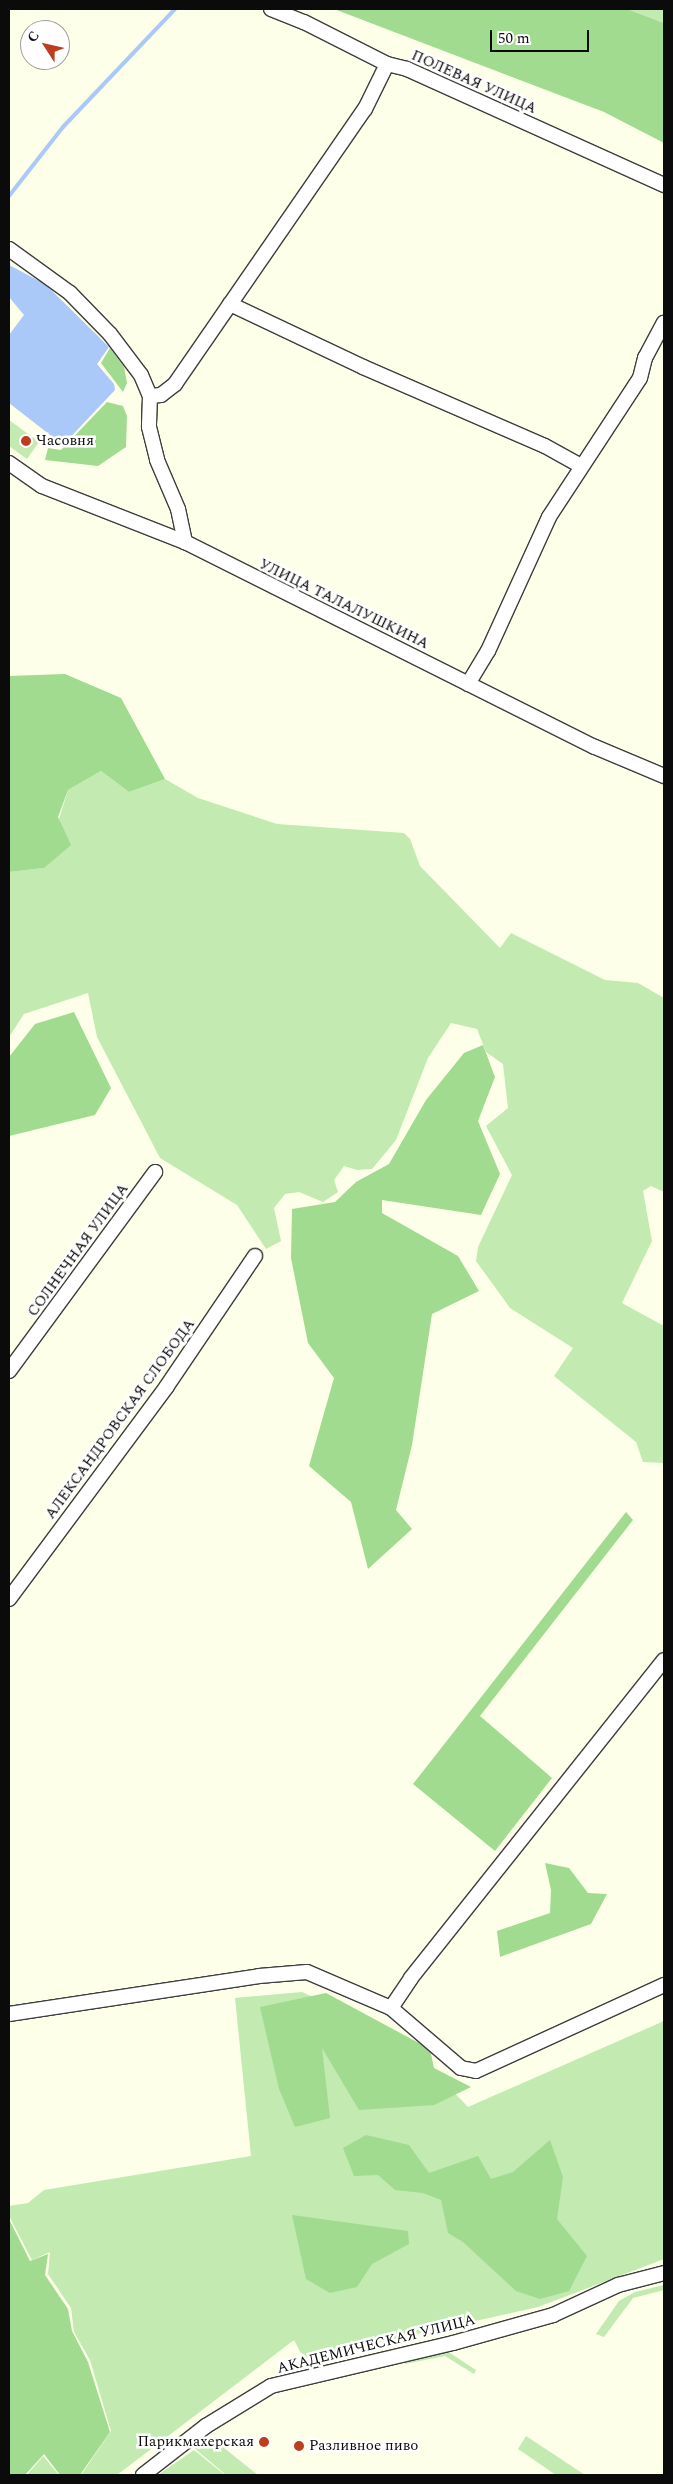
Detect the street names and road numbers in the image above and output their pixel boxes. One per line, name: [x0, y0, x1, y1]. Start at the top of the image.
street label: ПОЛЕВАЯ УЛИЦА: [409, 46, 539, 118]
street label: УЛИЦА ТАЛАЛУШКИНА: [256, 555, 432, 653]
street label: СОЛНЕЧНАЯ УЛИЦА: [24, 1180, 132, 1320]
street label: АЛЕКСАНДРОВСКАЯ СЛОБОДА: [41, 1315, 199, 1523]
street label: АКАДЕМИЧЕСКАЯ УЛИЦА: [275, 2311, 477, 2377]

